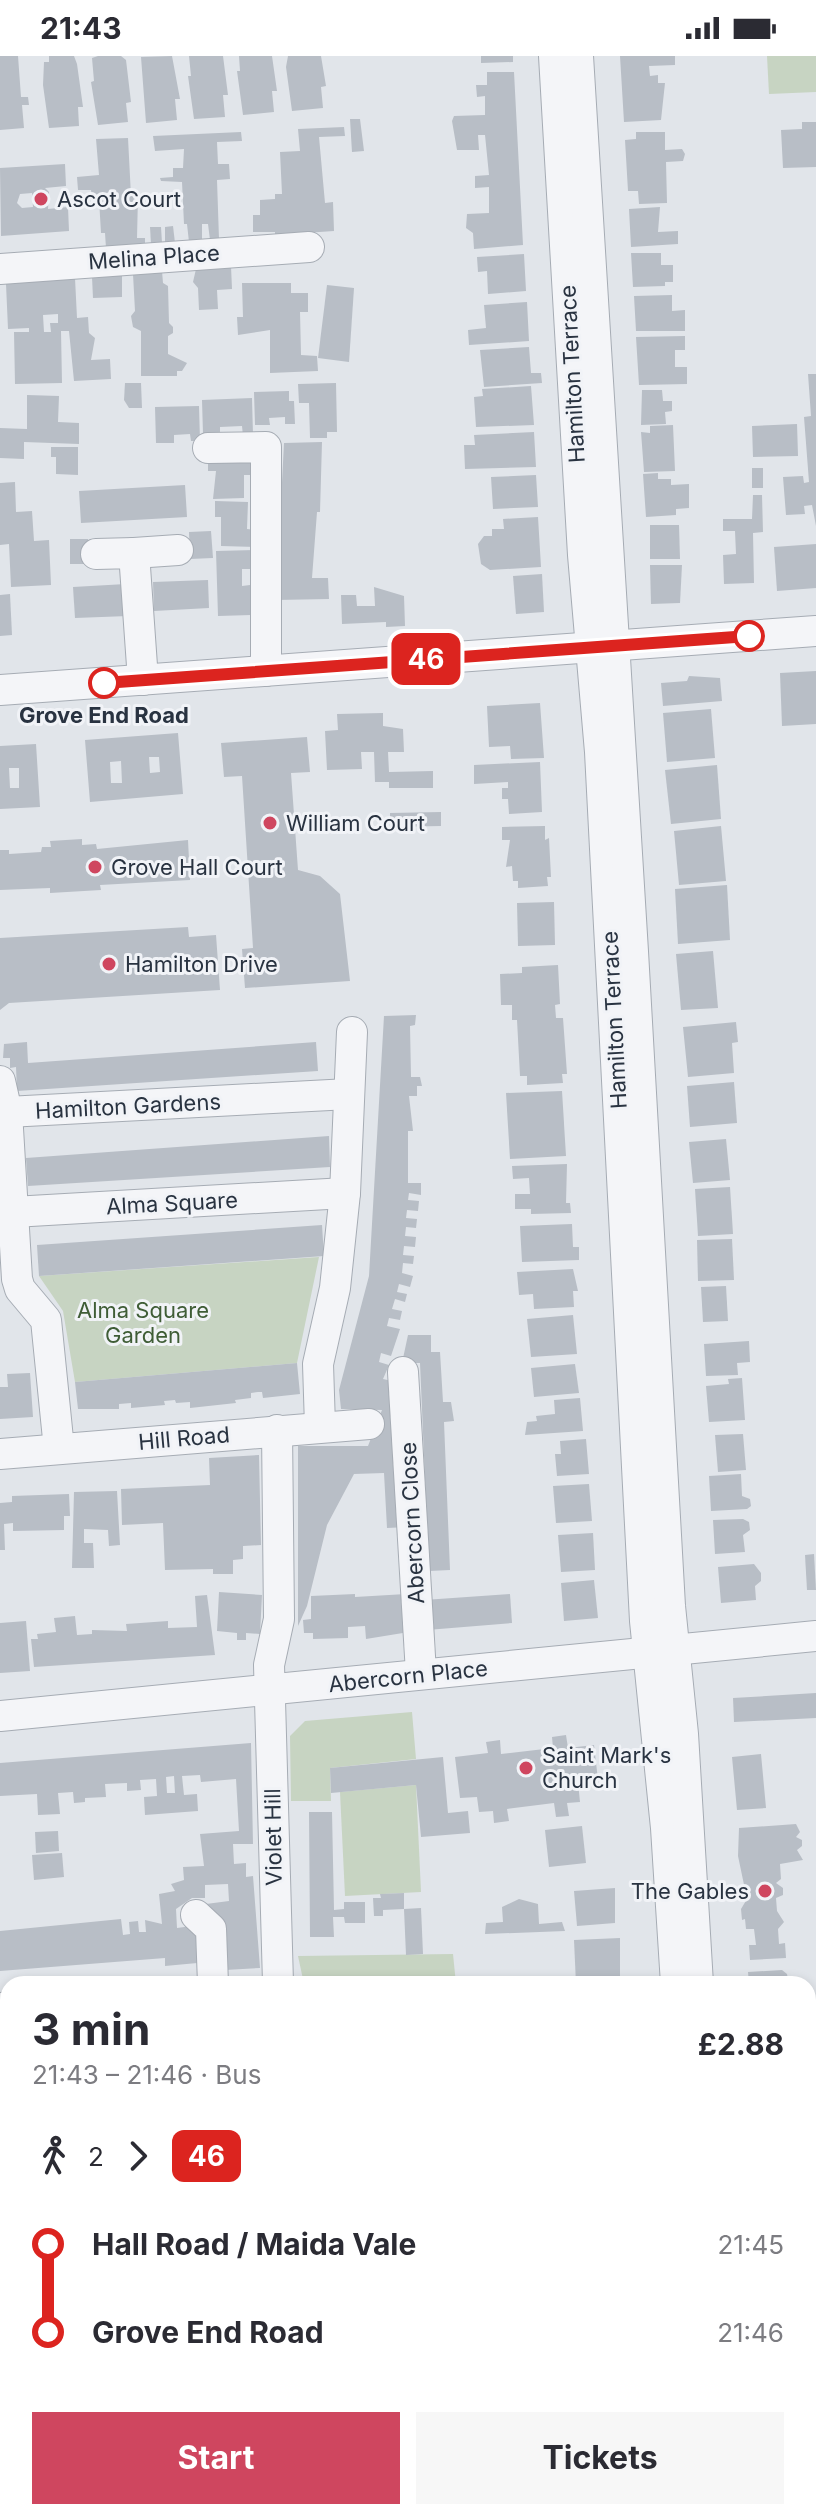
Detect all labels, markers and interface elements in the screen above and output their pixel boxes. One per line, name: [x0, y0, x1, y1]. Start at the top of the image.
text: 21:43: [40, 10, 122, 46]
place label: Ascot Court: [57, 186, 181, 212]
marker: Ascot Court: [32, 190, 50, 208]
street label: Melina Place: [87, 239, 221, 275]
street label: Hamilton Terrace: [554, 284, 590, 464]
unlabelled marker: [734, 621, 764, 651]
line badge: 46: [390, 633, 462, 685]
text: 46: [407, 642, 445, 676]
marker: Grove End Road: [89, 668, 119, 698]
place label: Grove End Road: [19, 702, 189, 728]
place label: William Court: [286, 810, 425, 836]
marker: William Court: [261, 814, 279, 832]
place label: Grove Hall Court: [111, 854, 283, 880]
marker: Grove Hall Court: [86, 858, 104, 876]
street label: Hamilton Terrace: [596, 930, 632, 1110]
place label: Hamilton Drive: [125, 951, 278, 977]
marker: Hamilton Drive: [100, 955, 118, 973]
street label: Hamilton Gardens: [34, 1088, 222, 1124]
street label: Alma Square: [105, 1187, 239, 1219]
park label: Alma Square Garden: [77, 1297, 209, 1348]
street label: Hill Road: [137, 1421, 231, 1455]
street label: Abercorn Close: [395, 1441, 429, 1605]
street label: Abercorn Place: [327, 1655, 489, 1697]
place label: Saint Mark's Church: [542, 1742, 671, 1793]
marker: Saint Mark's Church: [517, 1759, 535, 1777]
street label: Violet Hill: [259, 1788, 287, 1886]
place label: The Gables: [631, 1878, 749, 1904]
marker: The Gables: [756, 1882, 774, 1900]
text: 3 min: [32, 2002, 150, 2056]
text: £2.88: [698, 2026, 784, 2062]
text: 21:43 – 21:46 · Bus: [32, 2059, 261, 2090]
icon: walk: [32, 2134, 76, 2178]
icon: forward: [116, 2134, 160, 2178]
text: 46: [188, 2139, 225, 2173]
text: 2: [88, 2141, 104, 2172]
text: Hall Road / Maida Vale: [92, 2226, 416, 2262]
text: 21:45: [717, 2229, 784, 2260]
text: Grove End Road: [92, 2314, 324, 2350]
text: 21:46: [717, 2317, 784, 2348]
button: Start: [32, 2412, 400, 2504]
button: Tickets: [416, 2412, 784, 2504]

